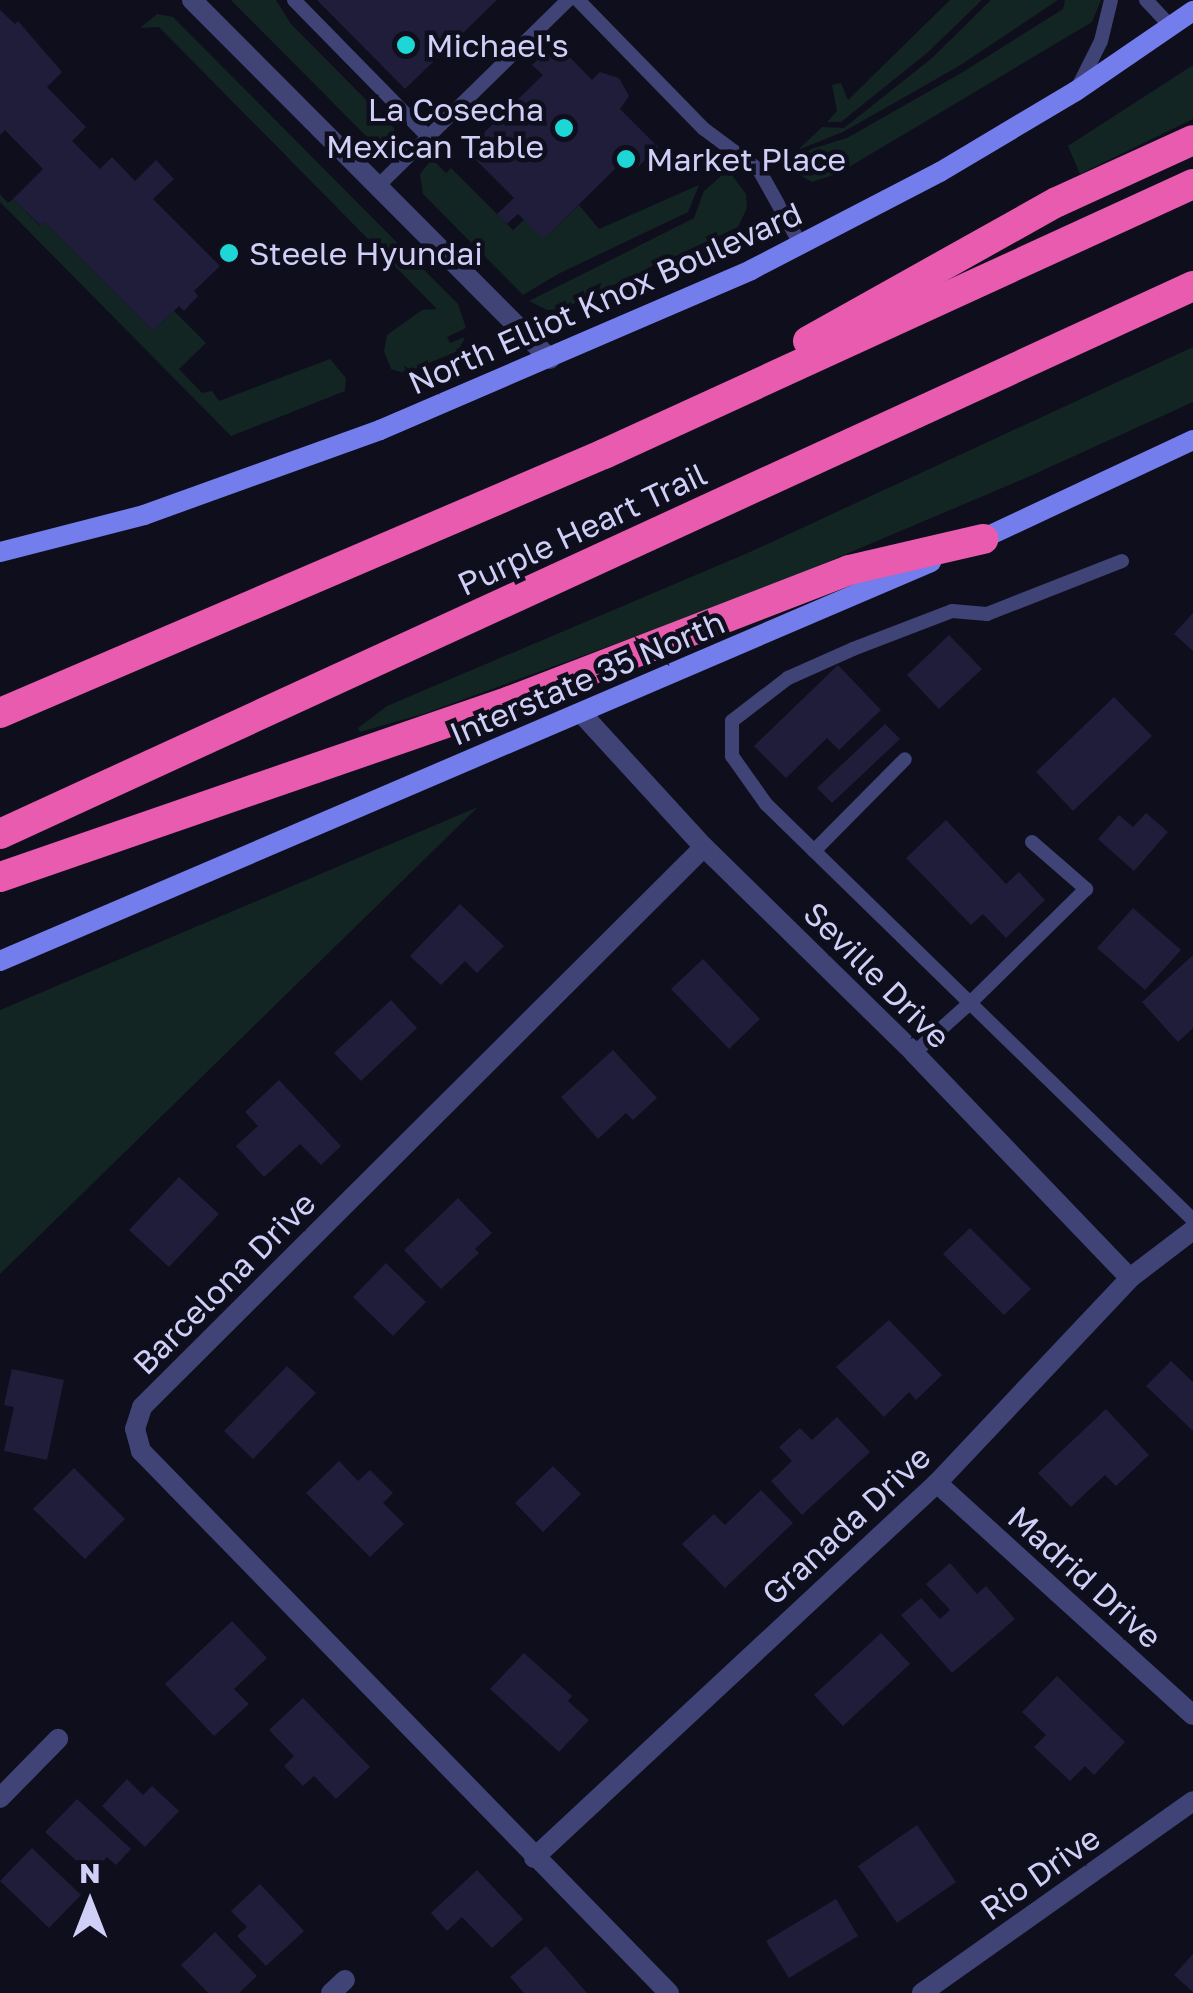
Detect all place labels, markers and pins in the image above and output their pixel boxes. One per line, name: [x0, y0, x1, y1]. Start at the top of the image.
place label: Michael's: [426, 26, 569, 64]
marker: Michael's: [395, 34, 417, 56]
place label: La Cosecha Mexican Table: [326, 91, 544, 166]
marker: La Cosecha Mexican Table: [553, 117, 575, 139]
place label: Market Place: [646, 140, 846, 178]
marker: Market Place: [615, 148, 637, 170]
place label: Steele Hyundai: [249, 234, 483, 272]
marker: Steele Hyundai: [218, 242, 240, 264]

